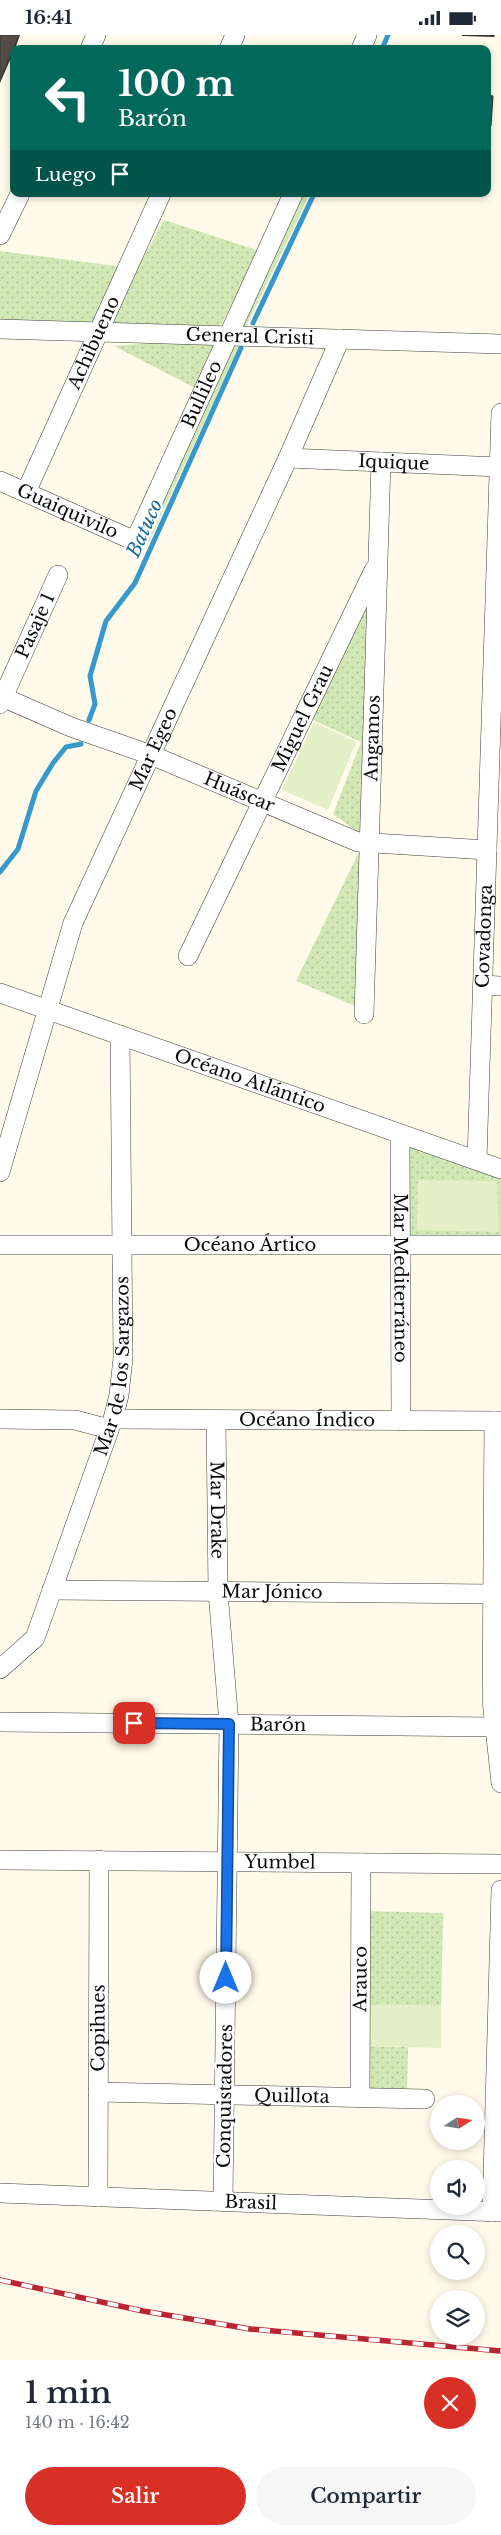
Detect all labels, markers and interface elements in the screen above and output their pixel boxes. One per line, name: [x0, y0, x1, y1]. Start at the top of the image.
text: 16:41: [25, 6, 72, 29]
text: 100 m: [118, 62, 234, 105]
icon: left: [35, 65, 100, 130]
text: Barón: [118, 105, 187, 132]
icon: arrive: [106, 160, 134, 188]
text: Luego: [35, 163, 96, 186]
street label: Achibueno: [63, 292, 124, 394]
street label: General Cristi: [185, 324, 315, 349]
street label: Bullileo: [177, 357, 227, 431]
street label: Iquique: [358, 450, 430, 475]
street label: Guaiquivilo: [14, 479, 122, 543]
water label: Batuco: [121, 496, 167, 562]
street label: Pasaje 1: [11, 589, 60, 662]
street label: Miguel Grau: [267, 661, 338, 775]
street label: Angamos: [360, 695, 385, 783]
street label: Mar Egeo: [125, 704, 182, 794]
street label: Huáscar: [201, 767, 278, 817]
street label: Covadonga: [472, 884, 497, 988]
street label: Océano Atlántico: [171, 1044, 329, 1118]
street label: Mar Mediterráneo: [389, 1193, 412, 1363]
street label: Océano Ártico: [184, 1233, 316, 1256]
street label: Mar de los Sargazos: [90, 1276, 134, 1459]
street label: Océano Índico: [239, 1408, 375, 1431]
street label: Mar Drake: [205, 1461, 229, 1559]
street label: Mar Jónico: [221, 1581, 323, 1603]
pin: [113, 1702, 155, 1744]
icon: arrive: [120, 1709, 148, 1737]
street label: Barón: [250, 1714, 306, 1736]
street label: Yumbel: [243, 1851, 316, 1874]
street label: Arauco: [349, 1946, 372, 2013]
position arrow: [199, 1951, 251, 2003]
street label: Copihues: [87, 1984, 110, 2072]
street label: Conquistadores: [213, 2024, 237, 2168]
street label: Quillota: [254, 2084, 330, 2108]
north arrow: [430, 2095, 485, 2150]
map controls: [430, 2095, 485, 2345]
button: sound: [430, 2160, 485, 2215]
street label: Brasil: [224, 2191, 278, 2215]
button: search: [430, 2225, 485, 2280]
button: layers: [430, 2290, 485, 2345]
text: 1 min: [25, 2374, 111, 2411]
button: close: [424, 2377, 476, 2429]
text: 140 m · 16:42: [25, 2412, 130, 2432]
button: Salir: [25, 2467, 246, 2525]
button: Compartir: [256, 2467, 476, 2525]

